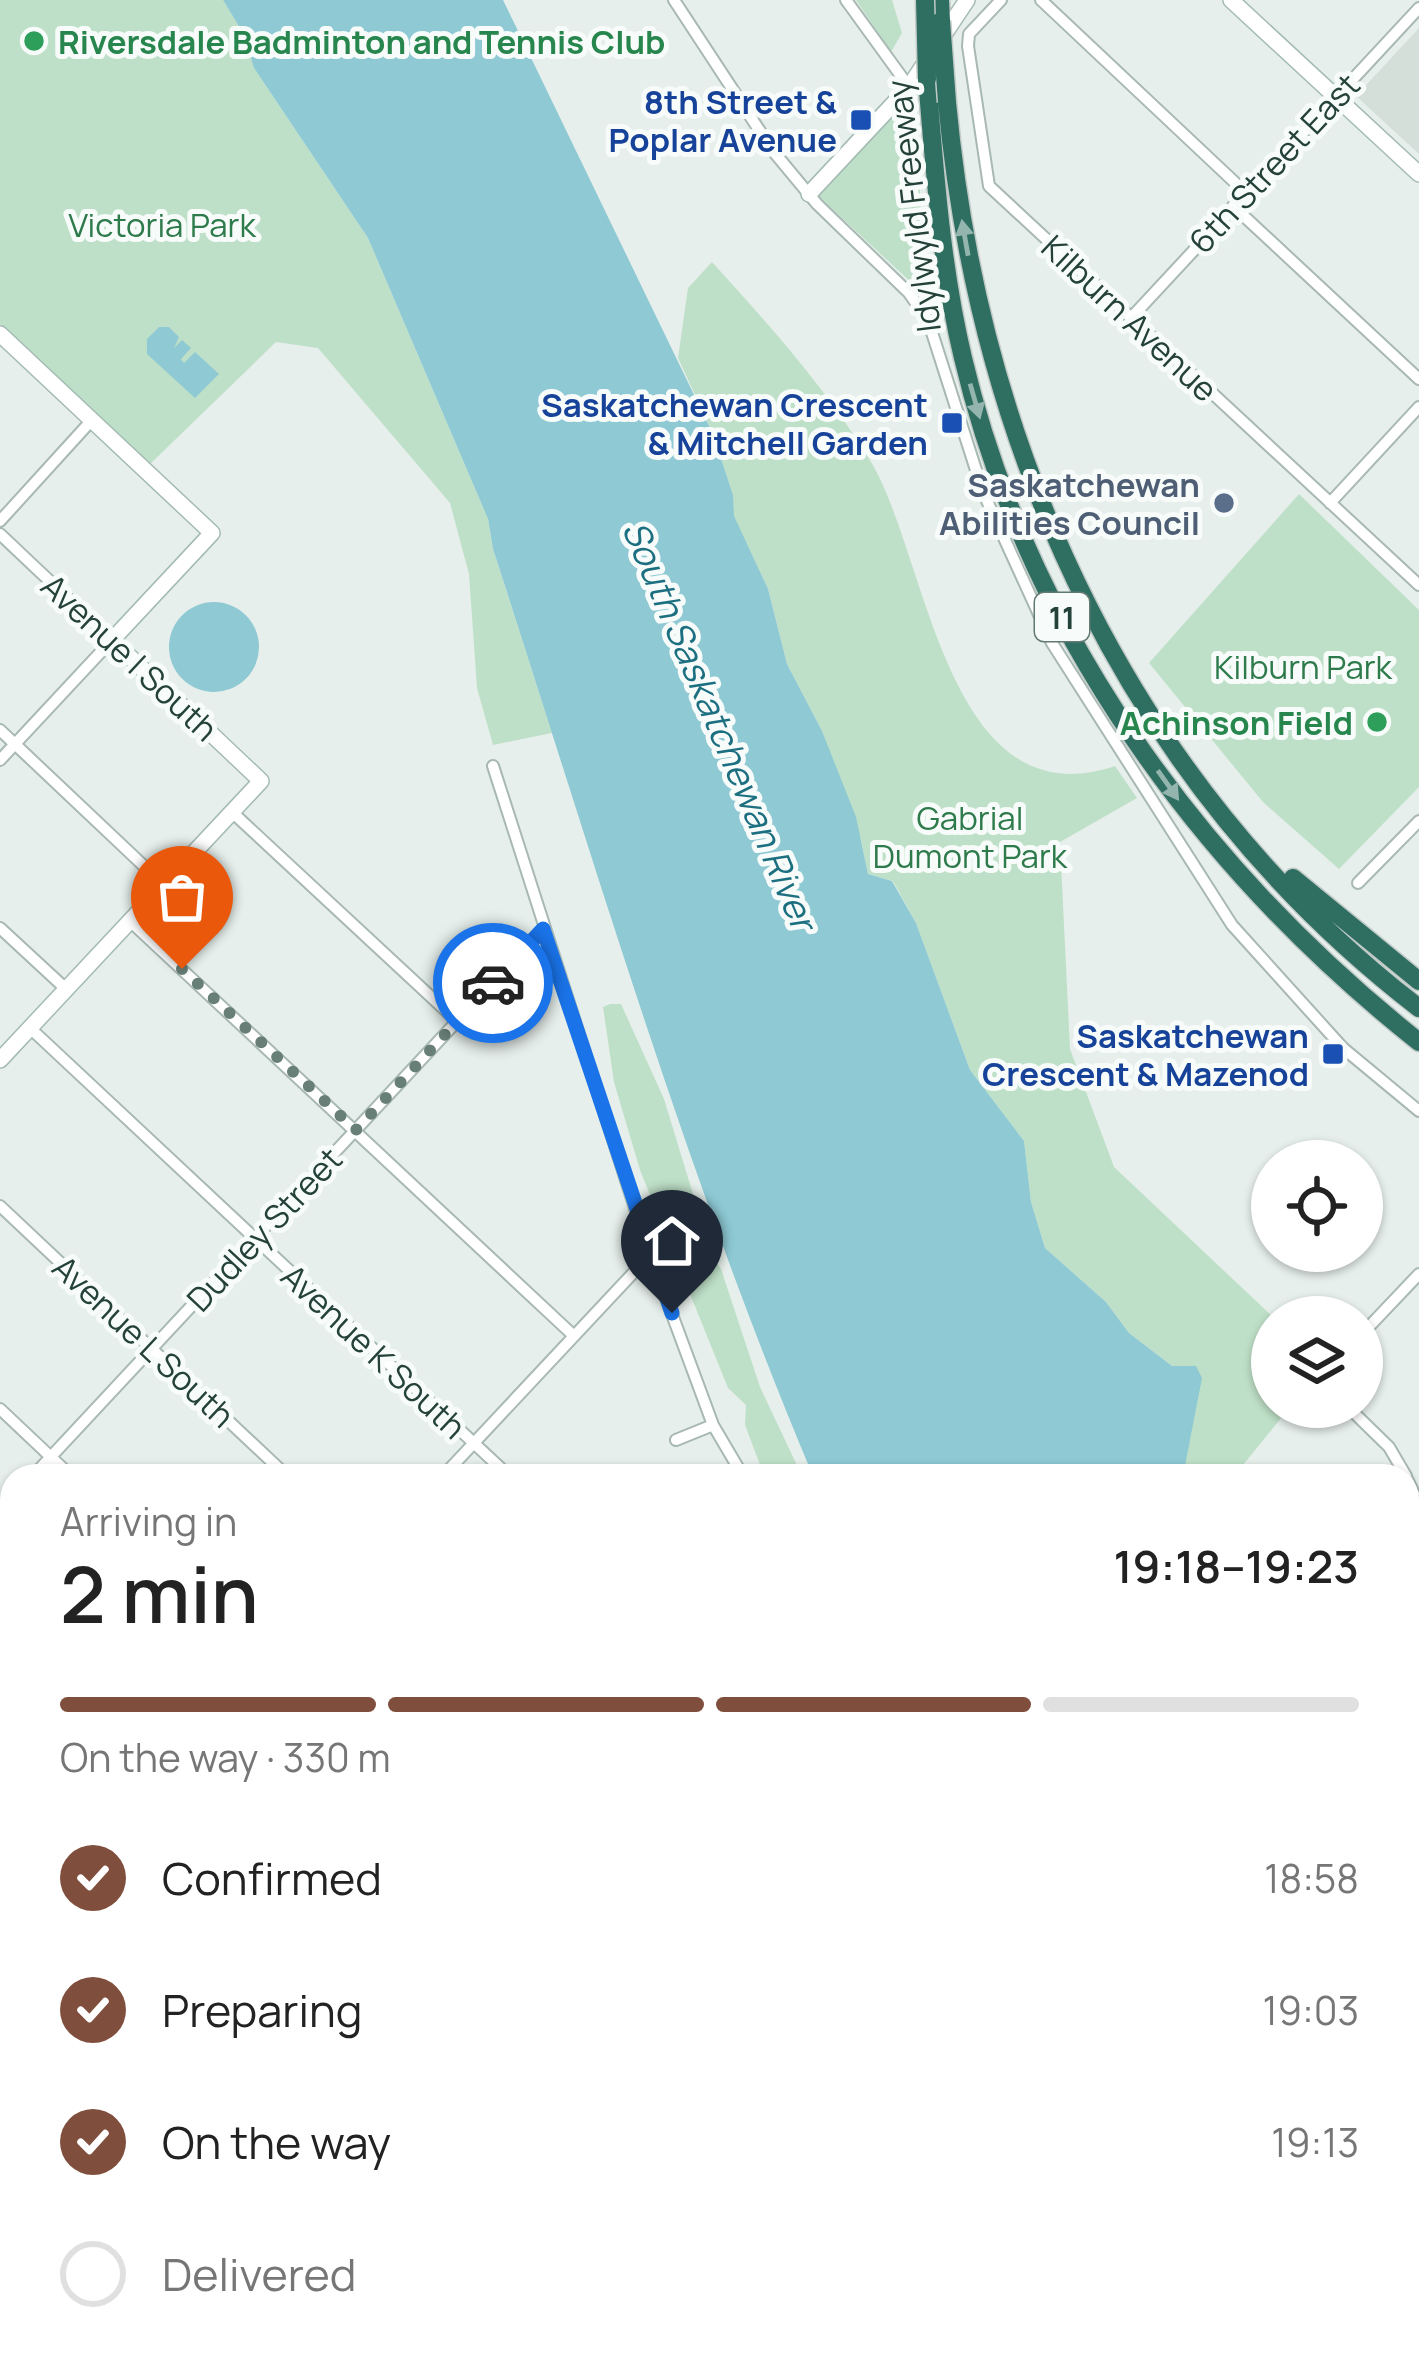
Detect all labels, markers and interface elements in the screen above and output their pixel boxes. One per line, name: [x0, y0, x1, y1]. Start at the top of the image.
place label: Riversdale Badminton and Tennis Club: [58, 19, 665, 64]
marker: Riversdale Badminton and Tennis Club: [21, 28, 47, 54]
street label: 6th Street East: [1179, 63, 1369, 263]
street label: Idylwyld Freeway: [875, 77, 951, 335]
place label: 8th Street & Poplar Avenue: [609, 79, 837, 162]
marker: 8th Street & Poplar Avenue: [848, 107, 874, 133]
park label: Victoria Park: [68, 202, 257, 247]
one-way arrow: [956, 219, 974, 257]
street label: Kilburn Avenue: [1032, 225, 1228, 411]
place label: Saskatchewan Crescent & Mitchell Garden: [541, 382, 928, 465]
one-way arrow: [967, 383, 985, 420]
marker: Saskatchewan Crescent & Mitchell Garden: [939, 410, 965, 436]
place label: Saskatchewan Abilities Council: [939, 462, 1200, 545]
marker: Saskatchewan Abilities Council: [1211, 490, 1237, 516]
water label: South Saskatchewan River: [611, 513, 830, 941]
street label: Avenue I South: [32, 563, 228, 751]
road number: 11: [1035, 593, 1089, 641]
park label: Kilburn Park: [1214, 644, 1394, 689]
place label: Achinson Field: [1120, 700, 1353, 745]
marker: Achinson Field: [1364, 709, 1390, 735]
one-way arrow: [1156, 769, 1179, 801]
park label: Gabrial Dumont Park: [873, 795, 1069, 878]
pin: [131, 846, 233, 969]
icon: bag: [149, 864, 215, 930]
courier: [433, 923, 553, 1043]
icon: car: [460, 950, 526, 1016]
place label: Saskatchewan Crescent & Mazenod: [982, 1013, 1309, 1096]
marker: Saskatchewan Crescent & Mazenod: [1320, 1041, 1346, 1067]
street label: Dudley Street: [176, 1137, 352, 1321]
map controls: [1251, 1140, 1383, 1428]
button: locate: [1251, 1140, 1383, 1272]
pin: [621, 1190, 723, 1313]
icon: home: [639, 1208, 705, 1274]
street label: Avenue L South: [43, 1245, 245, 1437]
street label: Avenue K South: [272, 1254, 476, 1448]
button: layers: [1251, 1296, 1383, 1428]
text: Arriving in: [60, 1494, 237, 1548]
text: 19:18–19:23: [1114, 1535, 1359, 1597]
text: 2 min: [60, 1540, 259, 1646]
text: On the way · 330 m: [60, 1730, 391, 1784]
icon: check: [60, 1845, 126, 1911]
text: Confirmed: [162, 1847, 382, 1909]
text: 18:58: [1264, 1851, 1359, 1905]
icon: check: [60, 1977, 126, 2043]
text: Preparing: [162, 1979, 362, 2041]
text: 19:03: [1263, 1983, 1359, 2037]
icon: check: [60, 2109, 126, 2175]
text: On the way: [162, 2111, 391, 2173]
text: 19:13: [1271, 2115, 1359, 2169]
text: Delivered: [162, 2243, 357, 2305]

